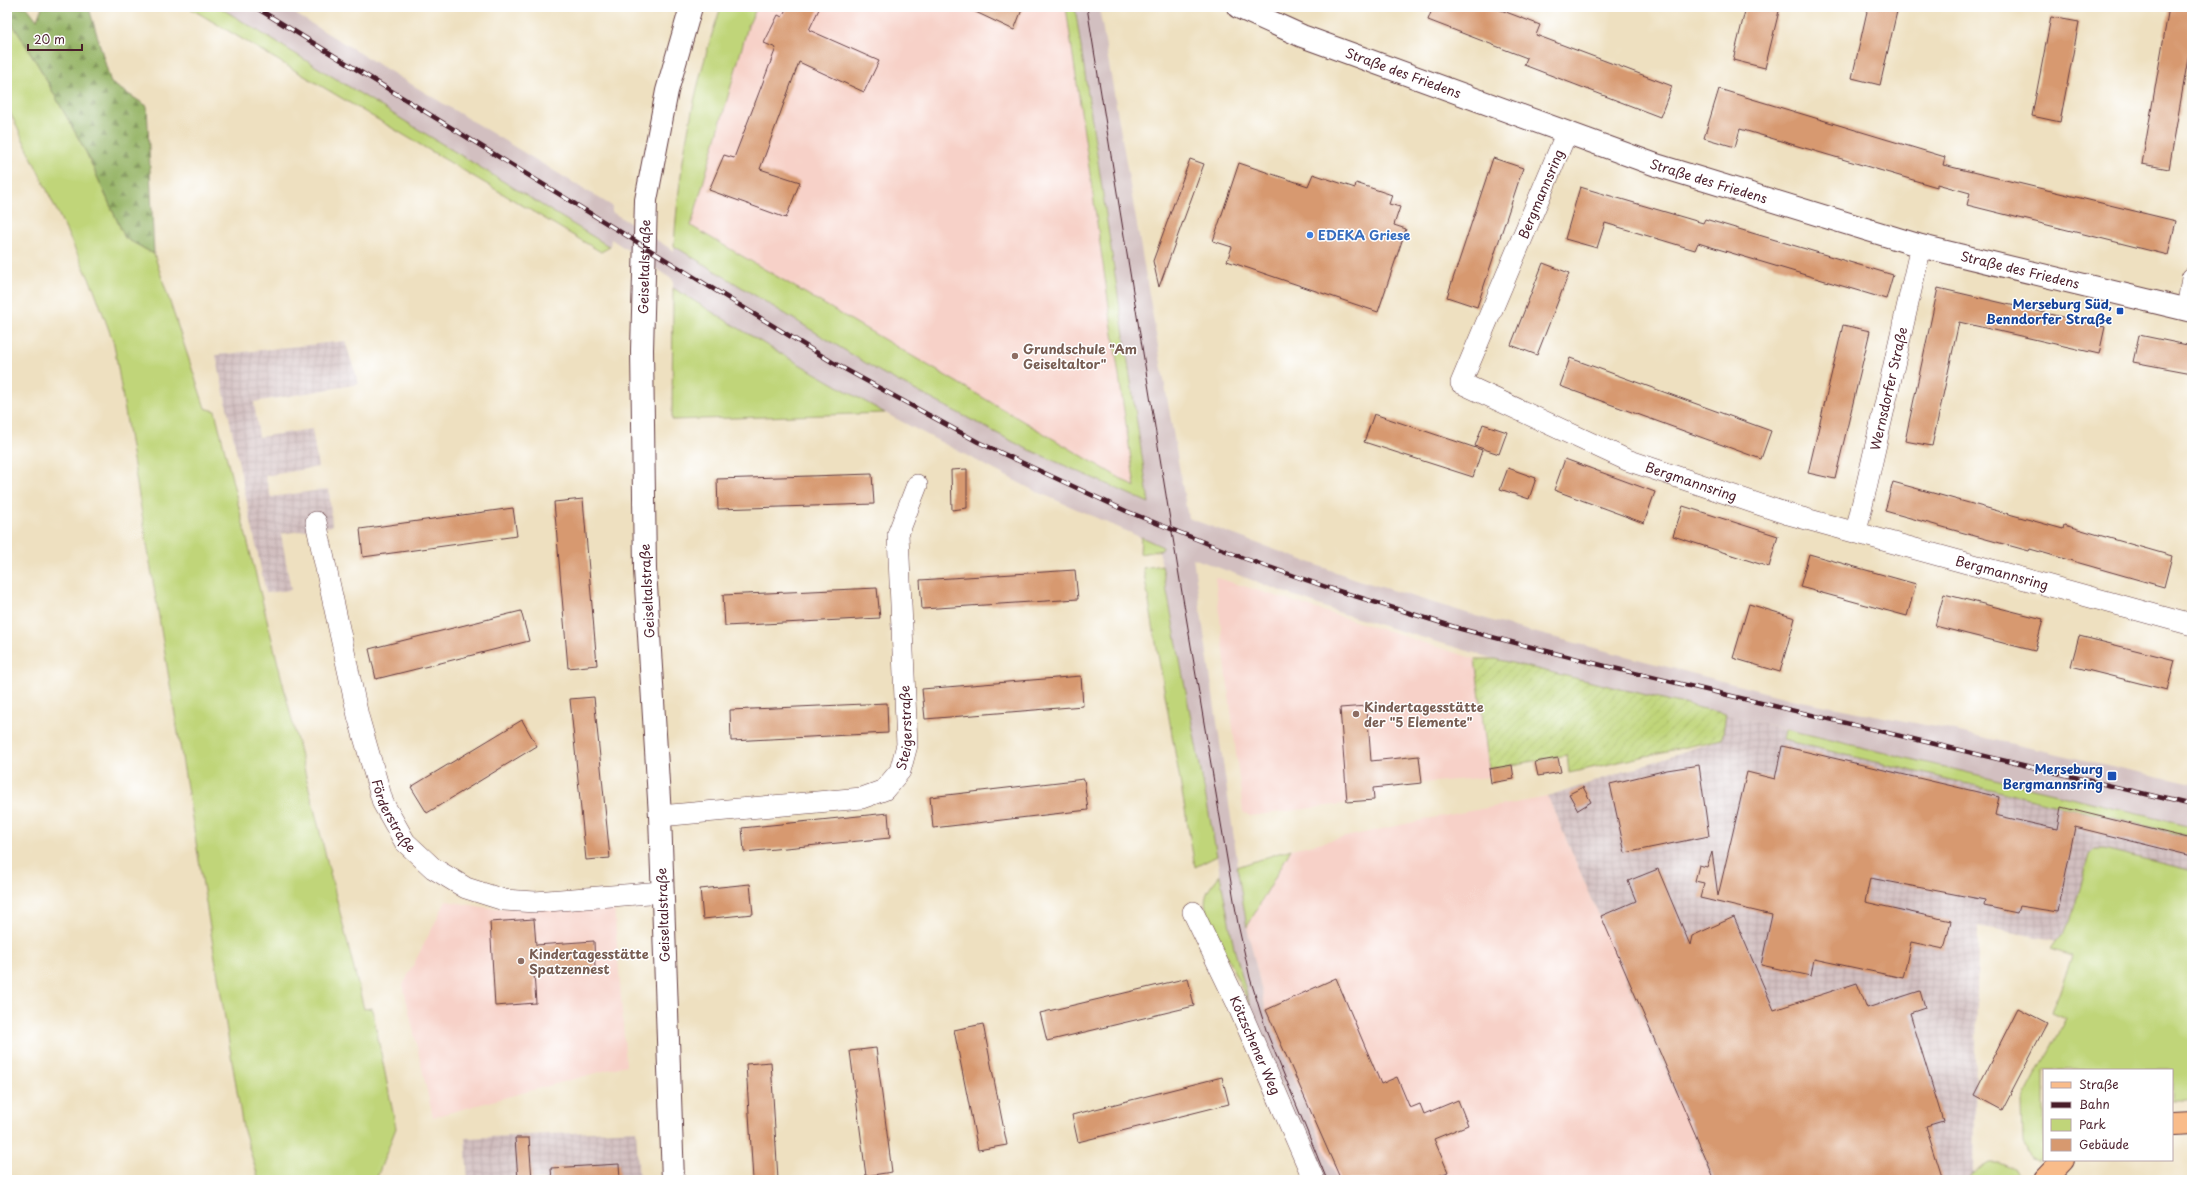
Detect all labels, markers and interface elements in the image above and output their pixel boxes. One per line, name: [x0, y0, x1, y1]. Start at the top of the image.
scale bar: [28, 26, 82, 52]
text: 20 m: [34, 30, 65, 48]
street label: Straße des Friedens: [1343, 43, 1464, 102]
street label: Bergmannsring: [1513, 146, 1568, 241]
street label: Straße des Friedens: [1647, 154, 1770, 207]
street label: Geiseltalstraße: [633, 219, 654, 314]
place label: EDEKA Griese: [1318, 225, 1410, 244]
marker: EDEKA Griese: [1305, 230, 1315, 240]
street label: Straße des Friedens: [1959, 246, 2082, 293]
place label: Merseburg Süd, Benndorfer Straße: [1986, 294, 2112, 328]
marker: Merseburg Süd, Benndorfer Straße: [2115, 306, 2125, 316]
street label: Wernsdorfer Straße: [1865, 325, 1911, 452]
place label: Grundschule "Am Geiseltaltor": [1023, 339, 1137, 373]
marker: Grundschule "Am Geiseltaltor": [1010, 351, 1020, 361]
street label: Bergmannsring: [1643, 457, 1740, 505]
street label: Geiseltalstraße: [635, 543, 658, 639]
street label: Bergmannsring: [1954, 551, 2051, 594]
street label: Steigerstraße: [891, 685, 916, 772]
place label: Kindertagesstätte der "5 Elemente": [1364, 697, 1484, 731]
marker: Kindertagesstätte der "5 Elemente": [1351, 709, 1361, 719]
place label: Merseburg Bergmannsring: [2003, 759, 2103, 793]
marker: Merseburg Bergmannsring: [2106, 770, 2118, 782]
street label: Förderstraße: [368, 777, 420, 857]
street label: Geiseltalstraße: [651, 867, 674, 963]
place label: Kindertagesstätte Spatzennest: [529, 944, 649, 978]
marker: Kindertagesstätte Spatzennest: [516, 956, 526, 966]
street label: Kötzschener Weg: [1226, 992, 1286, 1097]
legend: [2043, 1069, 2173, 1161]
text: Straße: [2079, 1075, 2119, 1093]
text: Bahn: [2079, 1095, 2110, 1113]
text: Park: [2079, 1115, 2106, 1133]
text: Gebäude: [2079, 1135, 2129, 1153]

